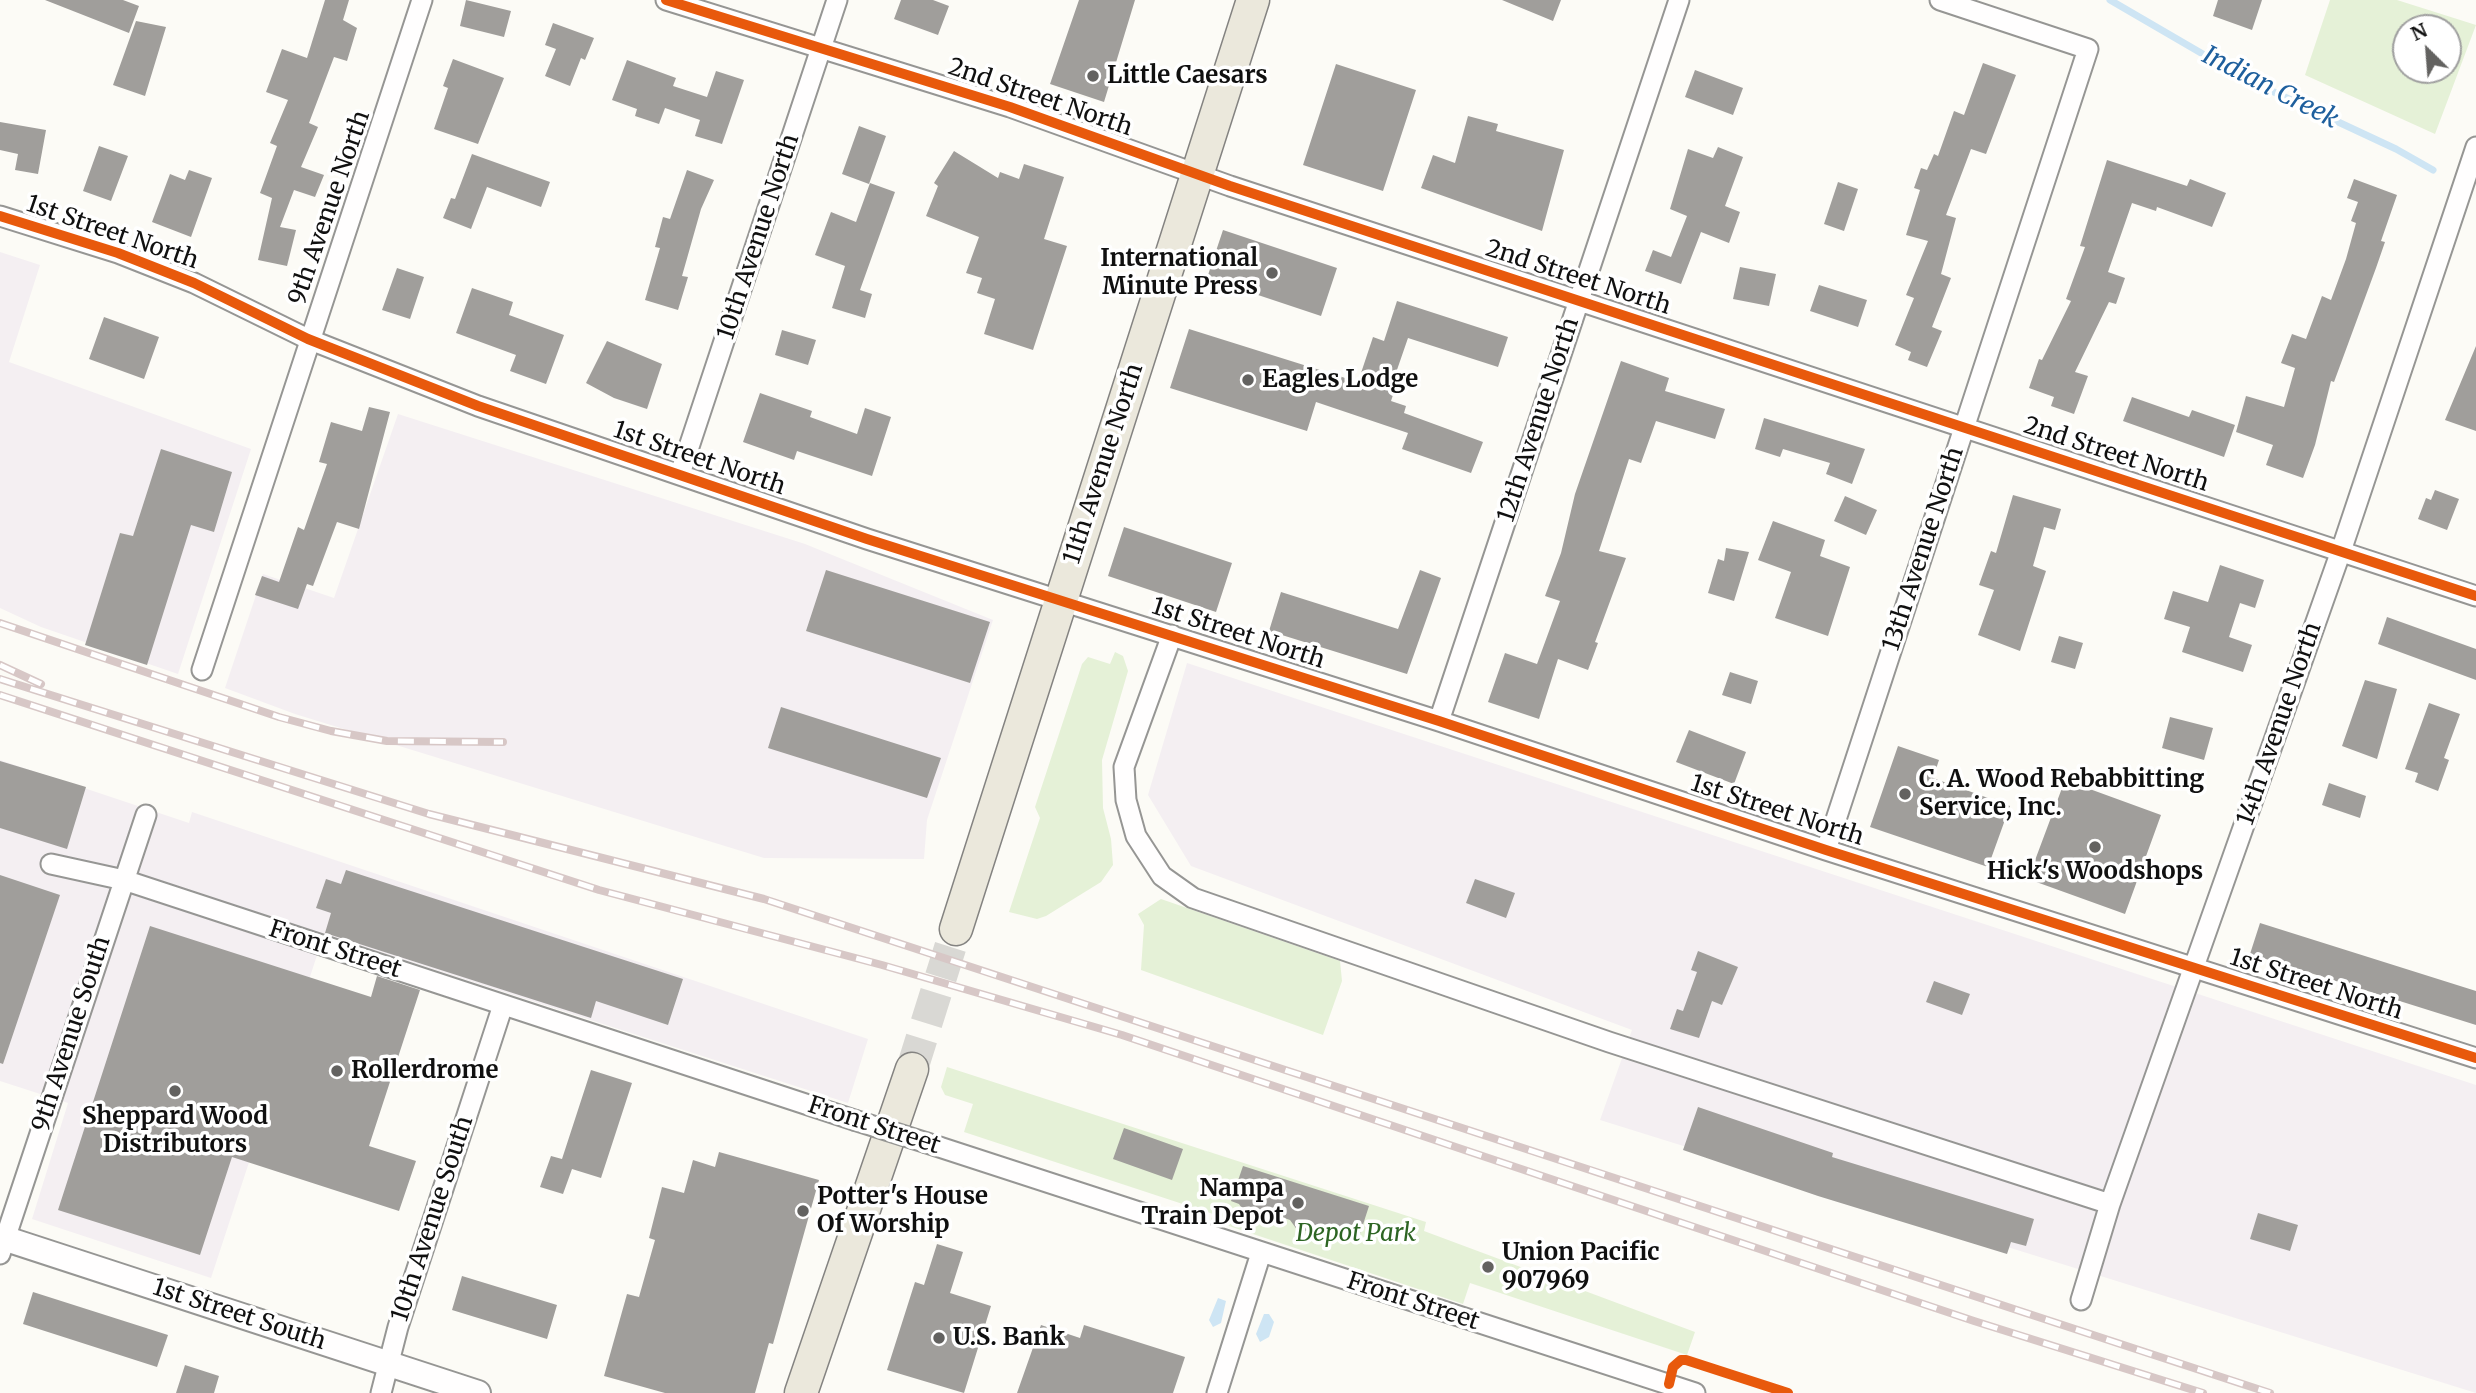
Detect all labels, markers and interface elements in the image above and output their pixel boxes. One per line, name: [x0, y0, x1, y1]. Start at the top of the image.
north arrow: [2392, 14, 2462, 84]
text: N: [2407, 18, 2431, 46]
water label: Indian Creek: [2197, 40, 2343, 136]
street label: 2nd Street North: [944, 53, 1136, 143]
place label: Little Caesars: [1107, 62, 1268, 90]
marker: Little Caesars: [1085, 68, 1101, 84]
street label: 9th Avenue North: [283, 107, 377, 309]
street label: 10th Avenue North: [712, 131, 806, 343]
street label: 1st Street North: [22, 190, 202, 276]
street label: 2nd Street North: [1482, 235, 1674, 321]
place label: International Minute Press: [1100, 245, 1258, 301]
marker: International Minute Press: [1264, 265, 1280, 281]
street label: 12th Avenue North: [1492, 314, 1586, 526]
street label: 11th Avenue North: [1058, 360, 1150, 568]
place label: Eagles Lodge: [1262, 366, 1418, 394]
marker: Eagles Lodge: [1240, 372, 1256, 388]
street label: 2nd Street North: [2020, 412, 2212, 498]
street label: 1st Street North: [609, 416, 789, 502]
street label: 13th Avenue North: [1877, 444, 1971, 654]
street label: 1st Street North: [1148, 592, 1328, 676]
street label: 14th Avenue North: [2232, 619, 2328, 829]
place label: C. A. Wood Rebabbitting Service, Inc.: [1919, 766, 2204, 822]
street label: 1st Street North: [1687, 769, 1867, 853]
marker: C. A. Wood Rebabbitting Service, Inc.: [1897, 786, 1913, 802]
marker: Hick's Woodshops: [2087, 839, 2103, 855]
place label: Hick's Woodshops: [1987, 858, 2203, 886]
street label: Front Street: [265, 915, 405, 985]
street label: 9th Avenue South: [27, 933, 117, 1135]
street label: 1st Street North: [2226, 943, 2406, 1027]
place label: Rollerdrome: [351, 1057, 498, 1085]
marker: Rollerdrome: [329, 1063, 345, 1079]
marker: Sheppard Wood Distributors: [167, 1083, 183, 1099]
street label: Front Street: [804, 1091, 944, 1161]
place label: Sheppard Wood Distributors: [82, 1103, 268, 1159]
street label: 10th Avenue South: [386, 1113, 480, 1325]
place label: Nampa Train Depot: [1141, 1175, 1284, 1231]
place label: Potter's House Of Worship: [817, 1183, 988, 1239]
marker: Nampa Train Depot: [1290, 1195, 1306, 1211]
marker: Potter's House Of Worship: [795, 1203, 811, 1219]
park label: Depot Park: [1296, 1220, 1416, 1248]
place label: Union Pacific 907969: [1502, 1239, 1659, 1295]
marker: Union Pacific 907969: [1480, 1259, 1496, 1275]
street label: Front Street: [1343, 1267, 1483, 1337]
street label: 1st Street South: [149, 1273, 329, 1357]
place label: U.S. Bank: [953, 1324, 1065, 1352]
marker: U.S. Bank: [931, 1330, 947, 1346]

